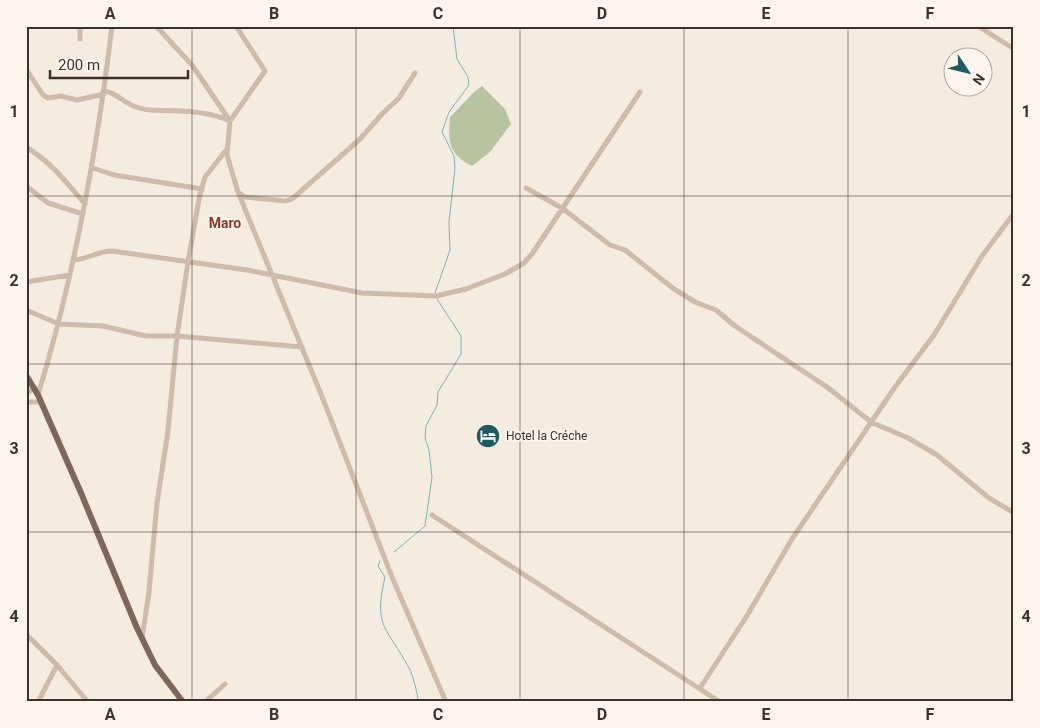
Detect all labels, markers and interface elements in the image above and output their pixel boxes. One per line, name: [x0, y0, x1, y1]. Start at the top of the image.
text: A: [105, 4, 116, 23]
text: B: [269, 4, 279, 23]
text: C: [433, 4, 443, 23]
text: D: [597, 4, 607, 23]
text: E: [762, 4, 771, 23]
text: F: [926, 4, 935, 23]
scale bar: [50, 48, 188, 80]
north arrow: [942, 48, 992, 98]
text: 200 m: [58, 56, 100, 74]
text: N: [969, 71, 988, 88]
text: 1: [9, 102, 19, 121]
text: 1: [1021, 102, 1031, 121]
district label: Maro: [209, 215, 241, 231]
text: 2: [9, 271, 19, 290]
text: 2: [1021, 271, 1031, 290]
hotel icon: Hotel la Créche: [475, 423, 501, 449]
place label: Hotel la Créche: [506, 429, 587, 443]
text: 3: [9, 439, 19, 458]
text: 3: [1021, 439, 1031, 458]
text: 4: [9, 607, 19, 626]
text: 4: [1021, 607, 1031, 626]
text: A: [105, 705, 116, 724]
text: B: [269, 705, 279, 724]
text: C: [433, 705, 443, 724]
text: D: [597, 705, 607, 724]
text: E: [762, 705, 771, 724]
text: F: [926, 705, 935, 724]

